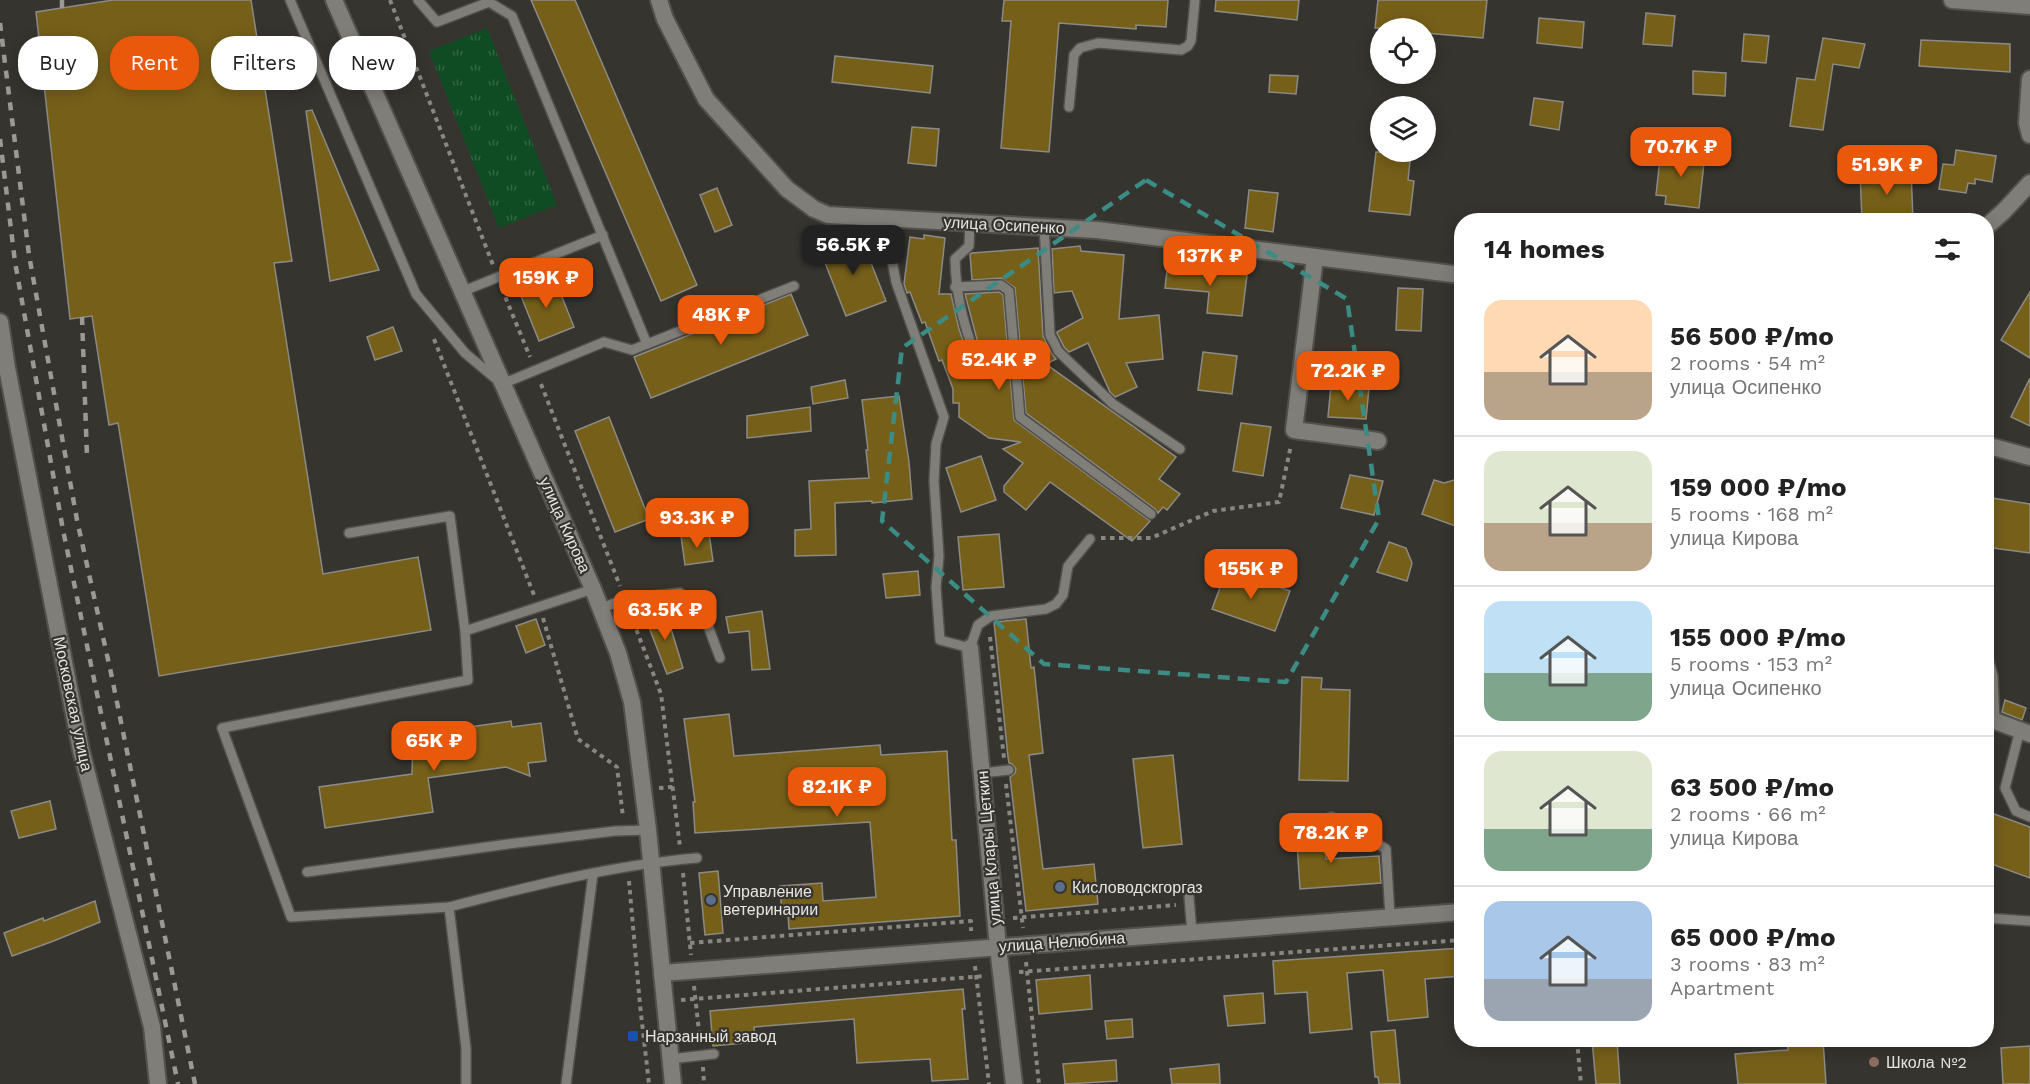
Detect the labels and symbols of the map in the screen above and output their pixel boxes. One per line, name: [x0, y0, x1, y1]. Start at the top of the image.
pin: 70.7K ₽: [1626, 127, 1736, 178]
pin: 51.9K ₽: [1832, 145, 1942, 196]
street label: улица Осипенко: [943, 212, 1065, 238]
pin: 56.5K ₽: [798, 225, 908, 276]
pin: 137K ₽: [1161, 236, 1259, 287]
pin: 159K ₽: [497, 258, 595, 309]
pin: 48K ₽: [679, 295, 763, 346]
pin: 52.4K ₽: [944, 340, 1054, 391]
pin: 72.2K ₽: [1293, 351, 1403, 402]
street label: улица Кирова: [535, 474, 595, 576]
pin: 93.3K ₽: [642, 498, 752, 549]
pin: 155K ₽: [1202, 549, 1300, 600]
pin: 63.5K ₽: [610, 590, 720, 641]
street label: Московская улица: [49, 635, 97, 773]
pin: 65K ₽: [392, 721, 476, 772]
pin: 82.1K ₽: [782, 767, 892, 818]
street label: улица Клары Цеткин: [973, 770, 1005, 926]
pin: 78.2K ₽: [1276, 813, 1386, 864]
place label: Кисловодскгоргаз: [1072, 878, 1203, 897]
marker: Кисловодскгоргаз: [1053, 880, 1067, 894]
place label: Управление ветеринарии: [723, 882, 818, 919]
marker: Управление ветеринарии: [704, 893, 718, 907]
street label: улица Нелюбина: [998, 928, 1126, 956]
place label: Нарзанный завод: [645, 1027, 777, 1046]
marker: Нарзанный завод: [626, 1029, 640, 1043]
place label: Школа №2: [1886, 1053, 1967, 1072]
marker: Школа №2: [1867, 1055, 1881, 1069]

